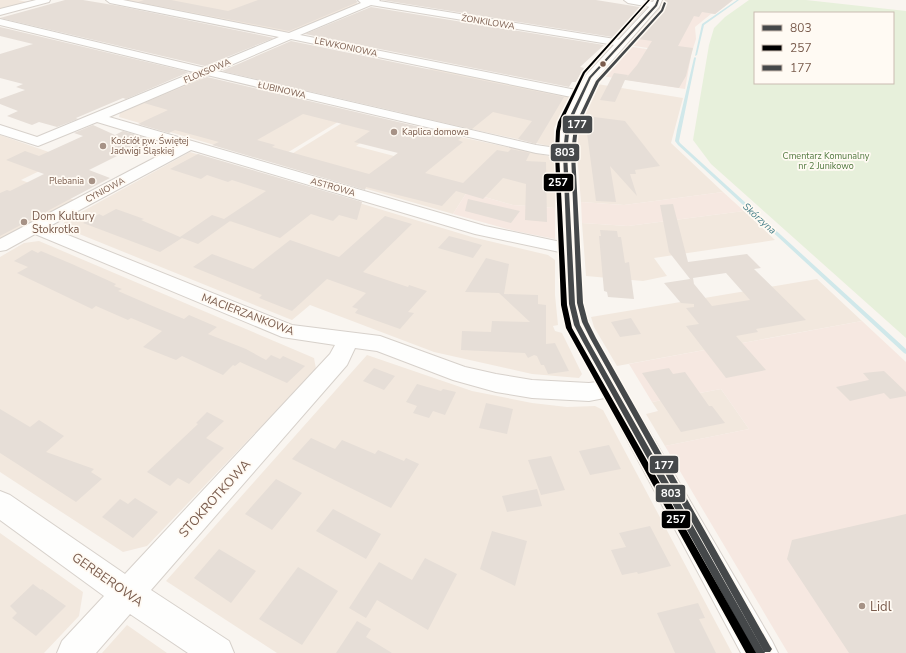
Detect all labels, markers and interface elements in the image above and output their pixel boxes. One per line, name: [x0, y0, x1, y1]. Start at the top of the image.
street label: ŻONKILOWA: [460, 12, 516, 32]
legend: [754, 12, 894, 84]
text: 803: [790, 20, 812, 36]
street label: LEWKONIOWA: [313, 34, 379, 60]
text: 257: [790, 40, 812, 56]
street label: FLOKSOWA: [182, 56, 233, 86]
unlabelled marker: [598, 59, 608, 69]
text: 177: [790, 60, 812, 76]
street label: ŁUBINOWA: [256, 78, 308, 101]
line badge: 177: [562, 115, 593, 134]
text: 177: [567, 117, 587, 132]
place label: Kaplica domowa: [402, 126, 469, 138]
marker: Kaplica domowa: [389, 127, 399, 137]
place label: Kościół pw. Świętej Jadwigi Śląskiej: [110, 134, 189, 157]
marker: Kościół pw. Świętej Jadwigi Śląskiej: [98, 141, 108, 151]
line badge: 803: [550, 143, 580, 162]
text: 803: [555, 145, 575, 160]
park label: Cmentarz Komunalny nr 2 Junikowo: [783, 150, 870, 172]
line badge: 257: [543, 173, 574, 192]
street label: CYNIOWA: [83, 174, 127, 205]
place label: Plebania: [49, 175, 84, 187]
street label: ASTROWA: [309, 175, 357, 199]
text: 257: [548, 175, 568, 190]
marker: Plebania: [87, 176, 97, 186]
water label: Skórzyna: [739, 200, 779, 238]
place label: Dom Kultury Stokrotka: [32, 209, 95, 237]
marker: Dom Kultury Stokrotka: [19, 217, 29, 227]
street label: MACIERZANKOWA: [199, 290, 296, 339]
street label: STOKROTKOWA: [175, 455, 255, 542]
line badge: 177: [649, 455, 679, 474]
text: 177: [654, 458, 674, 473]
line badge: 803: [655, 484, 686, 503]
text: 803: [661, 486, 681, 501]
line badge: 257: [661, 510, 691, 529]
text: 257: [666, 512, 686, 527]
street label: GERBEROWA: [68, 548, 147, 611]
place label: Lidl: [870, 598, 892, 616]
marker: Lidl: [857, 601, 867, 611]

